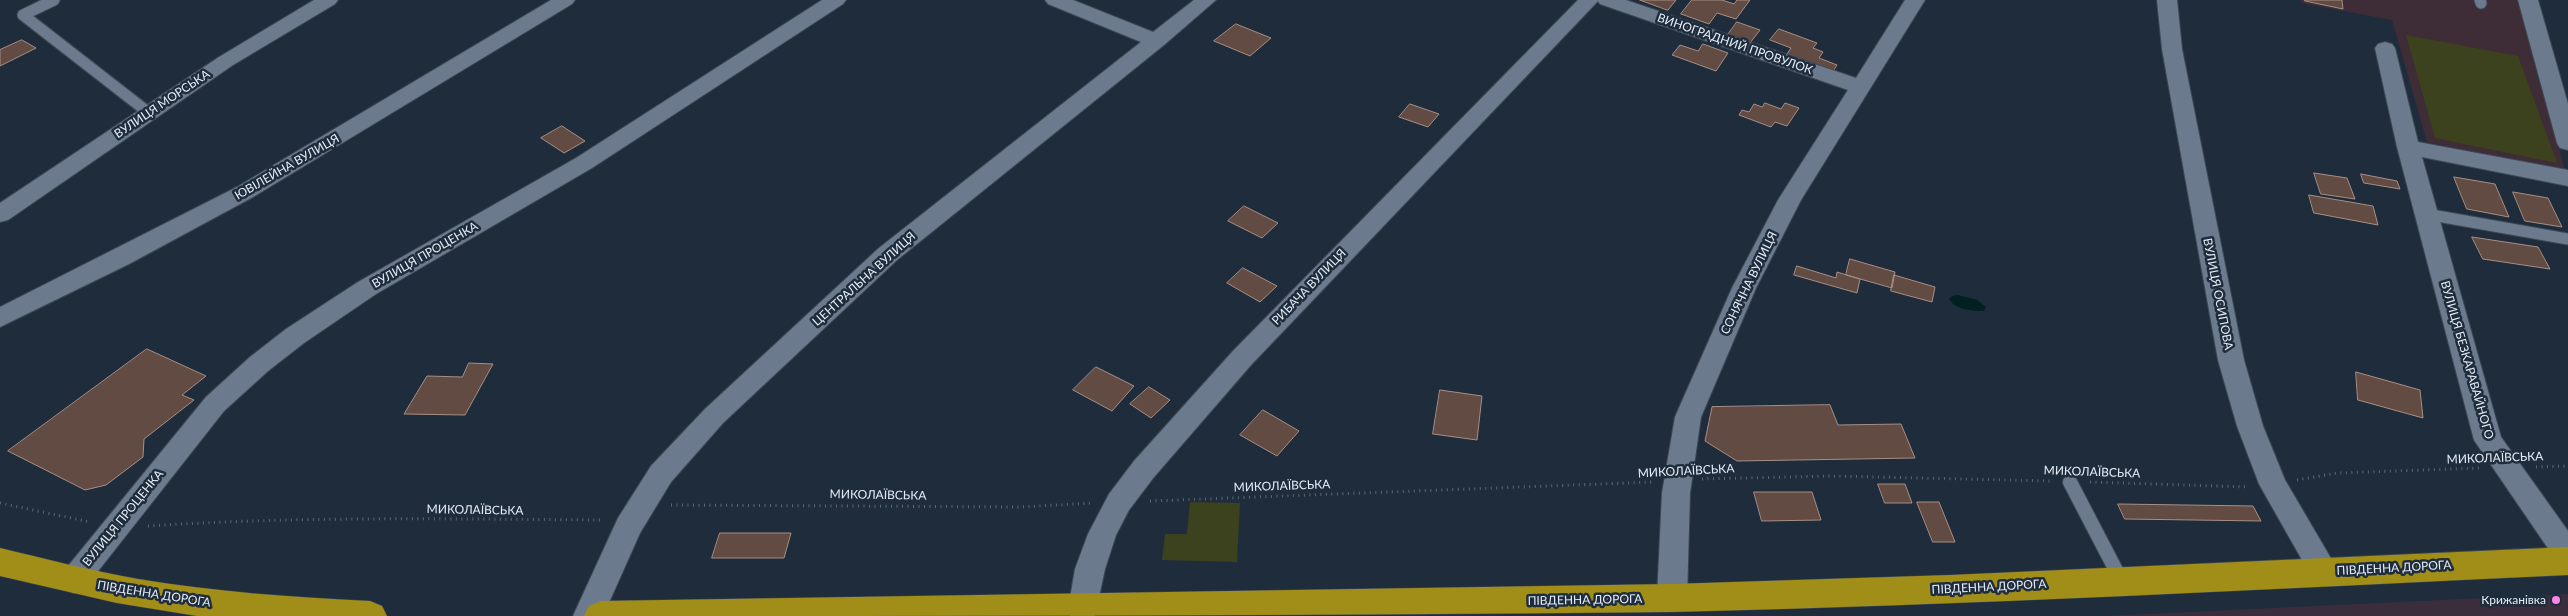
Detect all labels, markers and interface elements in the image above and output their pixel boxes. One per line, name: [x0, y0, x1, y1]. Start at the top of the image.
street label: ВИНОГРАДНИЙ ПРОВУЛОК: [1655, 11, 1815, 77]
street label: ВУЛИЦЯ МОРСЬКА: [112, 67, 212, 141]
street label: ЮВІЛЕЙНА ВУЛИЦЯ: [232, 131, 342, 203]
street label: ВУЛИЦЯ ПРОЦЕНКА: [369, 219, 481, 291]
street label: ЦЕНТРАЛЬНА ВУЛИЦЯ: [810, 229, 918, 329]
street label: СОНЯЧНА ВУЛИЦЯ: [1718, 229, 1780, 337]
street label: ВУЛИЦЯ ОСИПОВА: [2200, 237, 2236, 351]
street label: РИБАЧА ВУЛИЦЯ: [1269, 246, 1349, 328]
street label: ВУЛИЦЯ БЕЗКАРАВАЙНОГО: [2437, 279, 2497, 441]
street label: МИКОЛАЇВСЬКА: [2446, 449, 2544, 467]
street label: МИКОЛАЇВСЬКА: [1637, 461, 1735, 481]
street label: МИКОЛАЇВСЬКА: [2043, 463, 2141, 481]
street label: ВУЛИЦЯ ПРОЦЕНКА: [80, 467, 166, 569]
street label: МИКОЛАЇВСЬКА: [1233, 477, 1331, 495]
street label: МИКОЛАЇВСЬКА: [830, 487, 926, 503]
street label: МИКОЛАЇВСЬКА: [427, 502, 523, 518]
street label: ПІВДЕННА ДОРОГА: [2336, 558, 2452, 578]
street label: ПІВДЕННА ДОРОГА: [1931, 577, 2047, 597]
street label: ПІВДЕННА ДОРОГА: [96, 578, 212, 610]
street label: ПІВДЕННА ДОРОГА: [1527, 592, 1643, 608]
place label: Крижанiвка: [2481, 593, 2546, 607]
marker: Крижанiвка: [2550, 594, 2562, 606]

